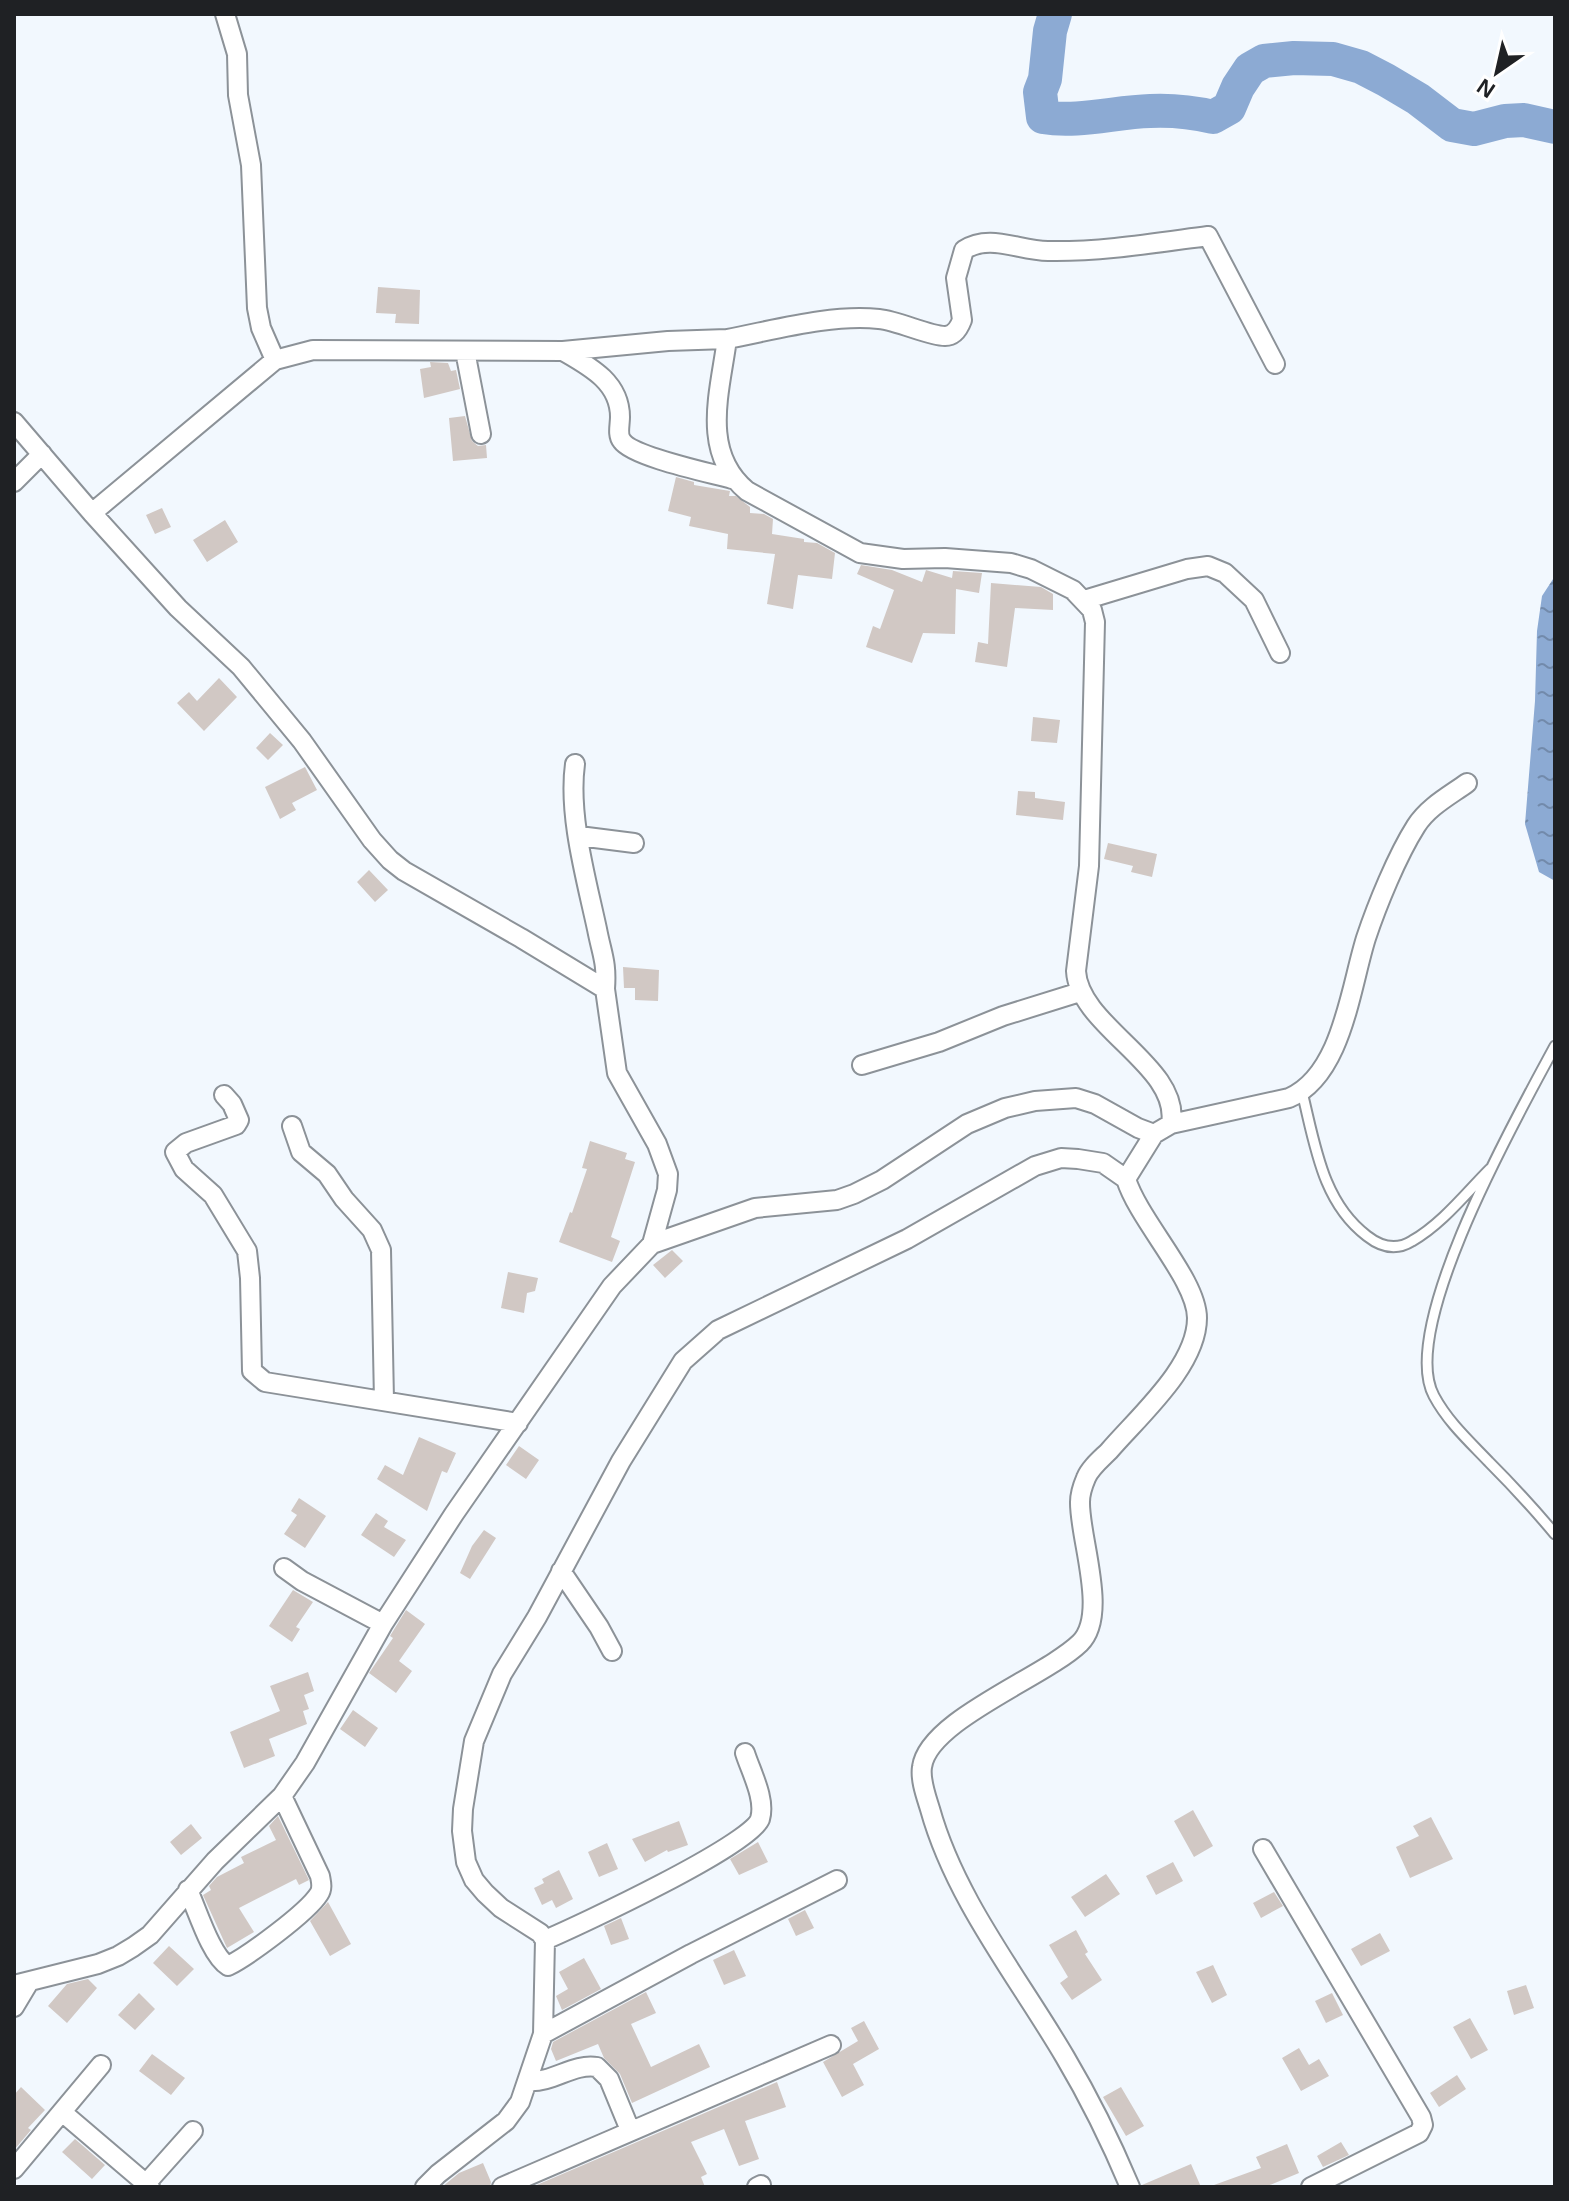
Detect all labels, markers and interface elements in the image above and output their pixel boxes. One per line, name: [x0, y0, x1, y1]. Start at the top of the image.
north arrow: [1457, 32, 1537, 112]
text: N: [1473, 73, 1500, 103]

